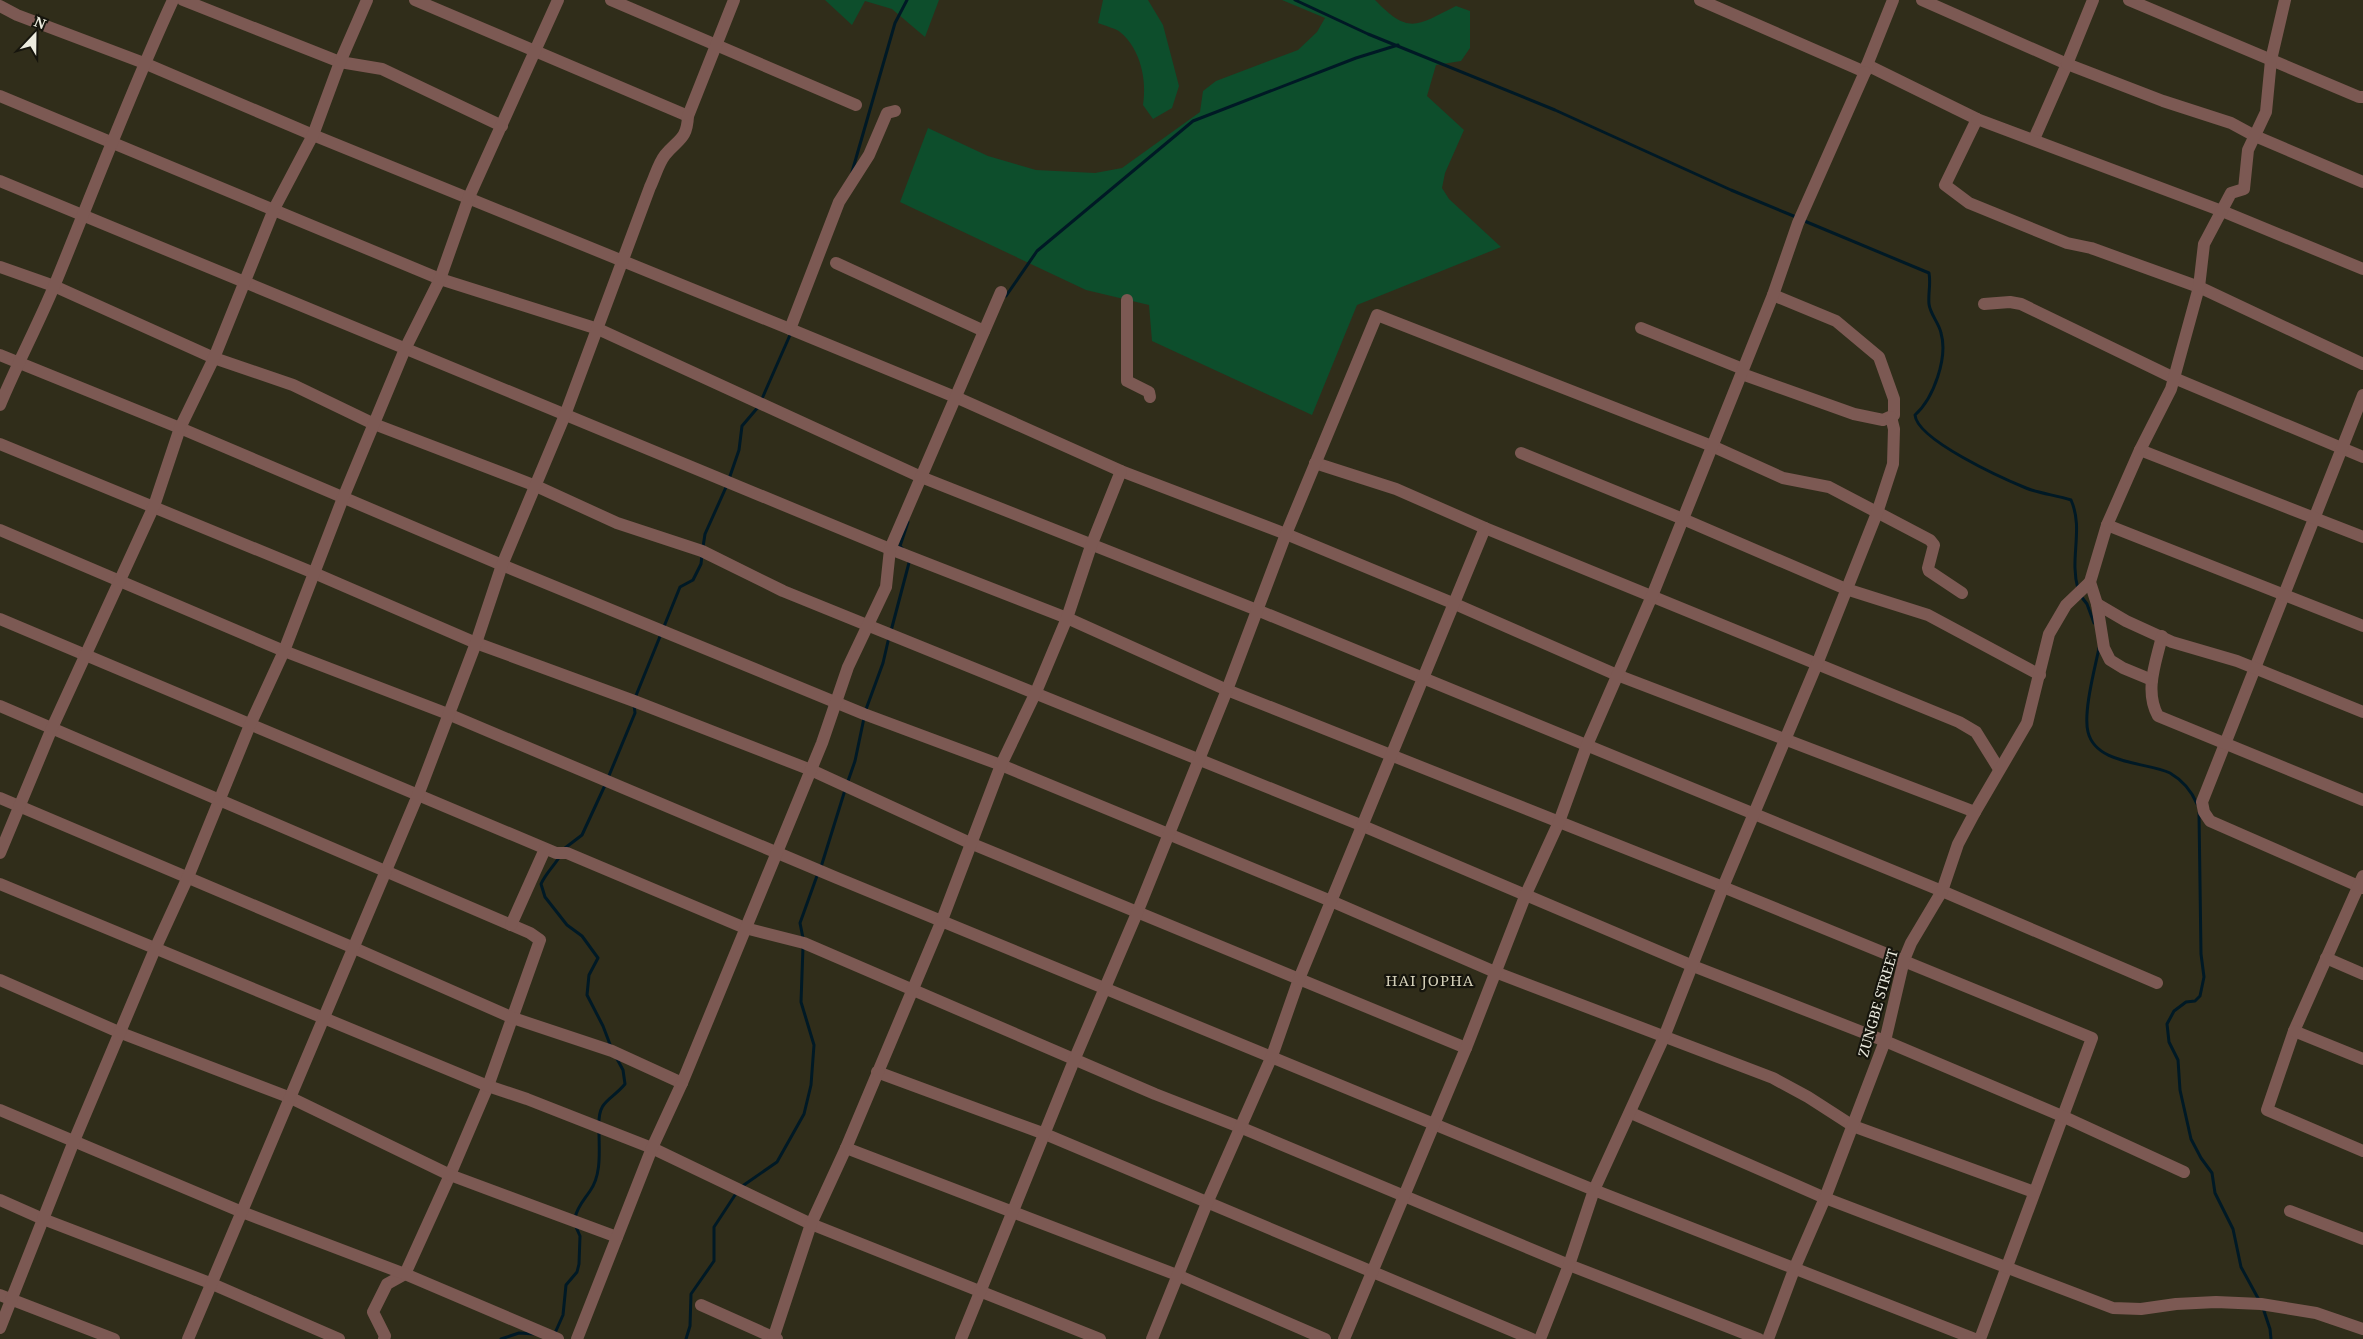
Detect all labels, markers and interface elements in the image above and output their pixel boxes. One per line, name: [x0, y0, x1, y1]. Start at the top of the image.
north arrow: [10, 10, 60, 60]
text: N: [31, 12, 49, 33]
street label: ZUNGBE STREET: [1853, 946, 1902, 1059]
district label: HAI JOPHA: [1386, 970, 1474, 990]

